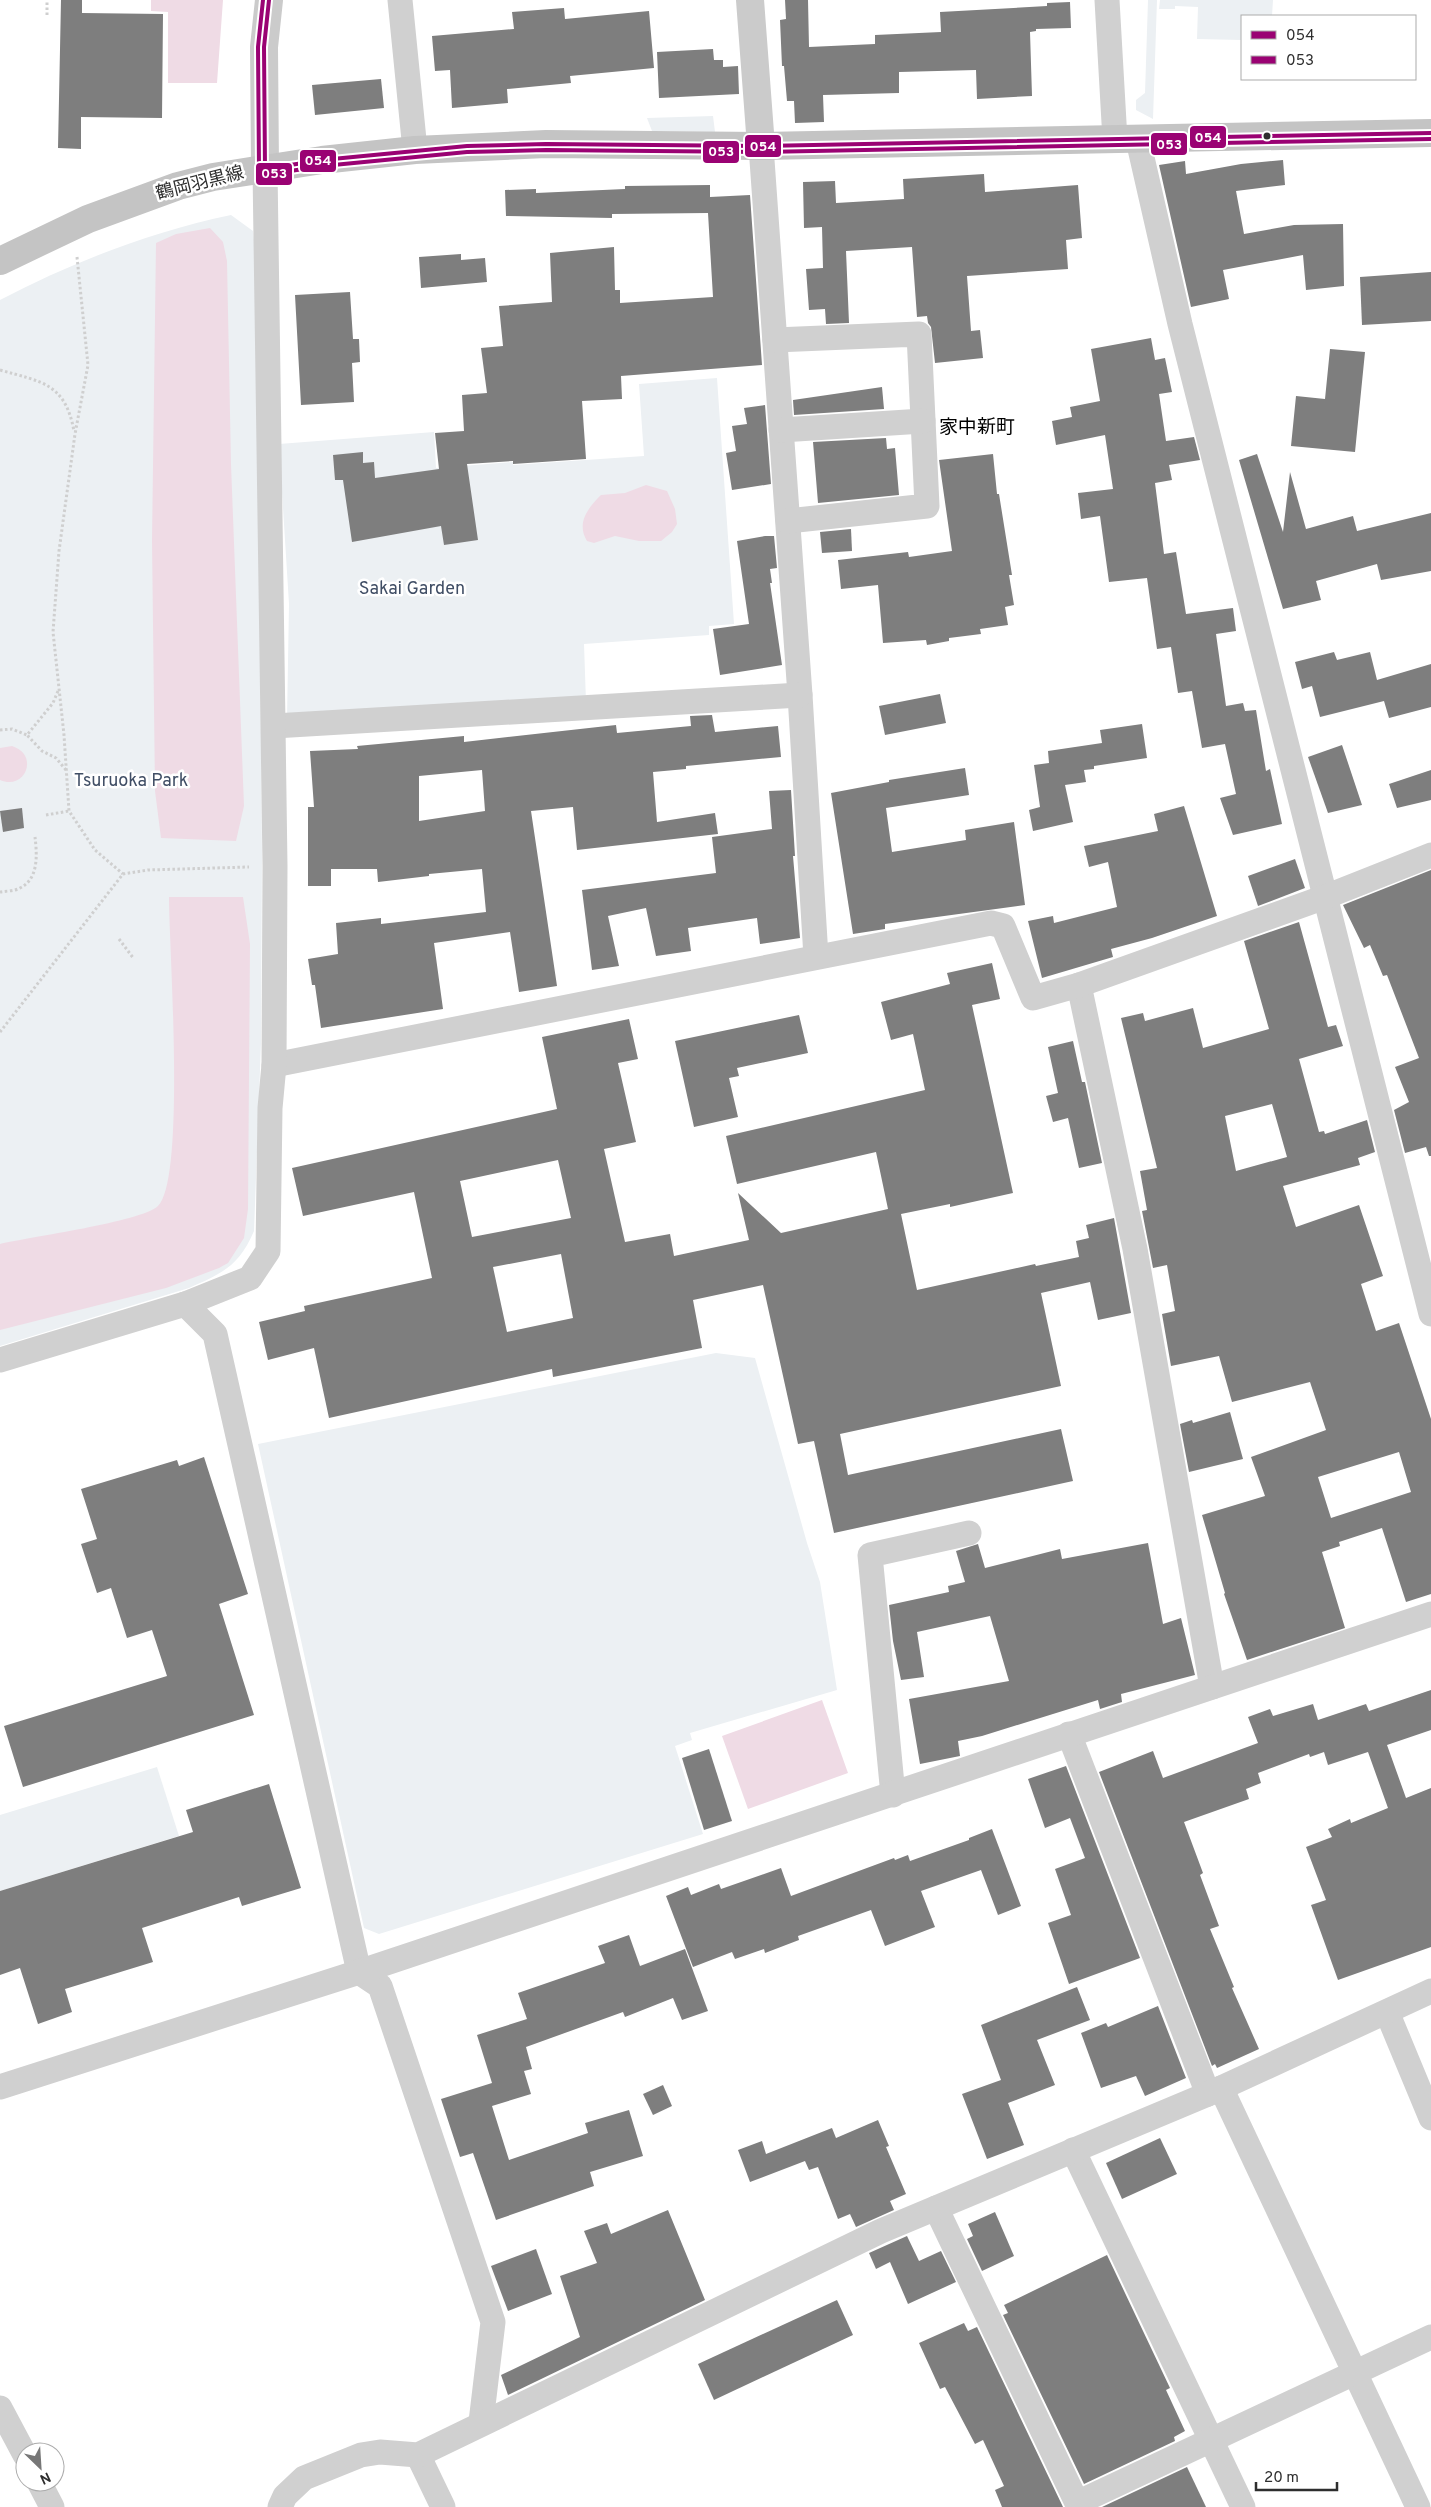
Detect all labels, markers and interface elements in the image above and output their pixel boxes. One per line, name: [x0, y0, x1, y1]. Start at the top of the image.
legend: [1241, 15, 1416, 80]
text: 054: [1286, 27, 1315, 46]
text: 053: [1286, 52, 1314, 71]
line badge: 054: [1189, 125, 1227, 149]
text: 054: [1194, 130, 1222, 147]
unlabelled marker: [1262, 131, 1272, 141]
line badge: 053: [1150, 132, 1188, 156]
line badge: 054: [744, 134, 782, 158]
text: 053: [1156, 137, 1182, 154]
text: 054: [749, 139, 777, 156]
line badge: 053: [702, 140, 740, 164]
text: 053: [708, 144, 734, 161]
line badge: 054: [299, 149, 337, 173]
text: 054: [304, 153, 332, 170]
street label: 鶴岡羽黒線: [154, 162, 246, 206]
line badge: 053: [255, 162, 293, 186]
text: 053: [261, 166, 287, 183]
district label: 家中新町: [939, 416, 1015, 440]
park label: Sakai Garden: [359, 578, 465, 601]
park label: Tsuruoka Park: [74, 770, 188, 793]
north arrow: [15, 2442, 65, 2492]
scale bar: [1256, 2460, 1337, 2492]
text: N: [37, 2468, 53, 2487]
text: 20 m: [1264, 2469, 1299, 2488]

